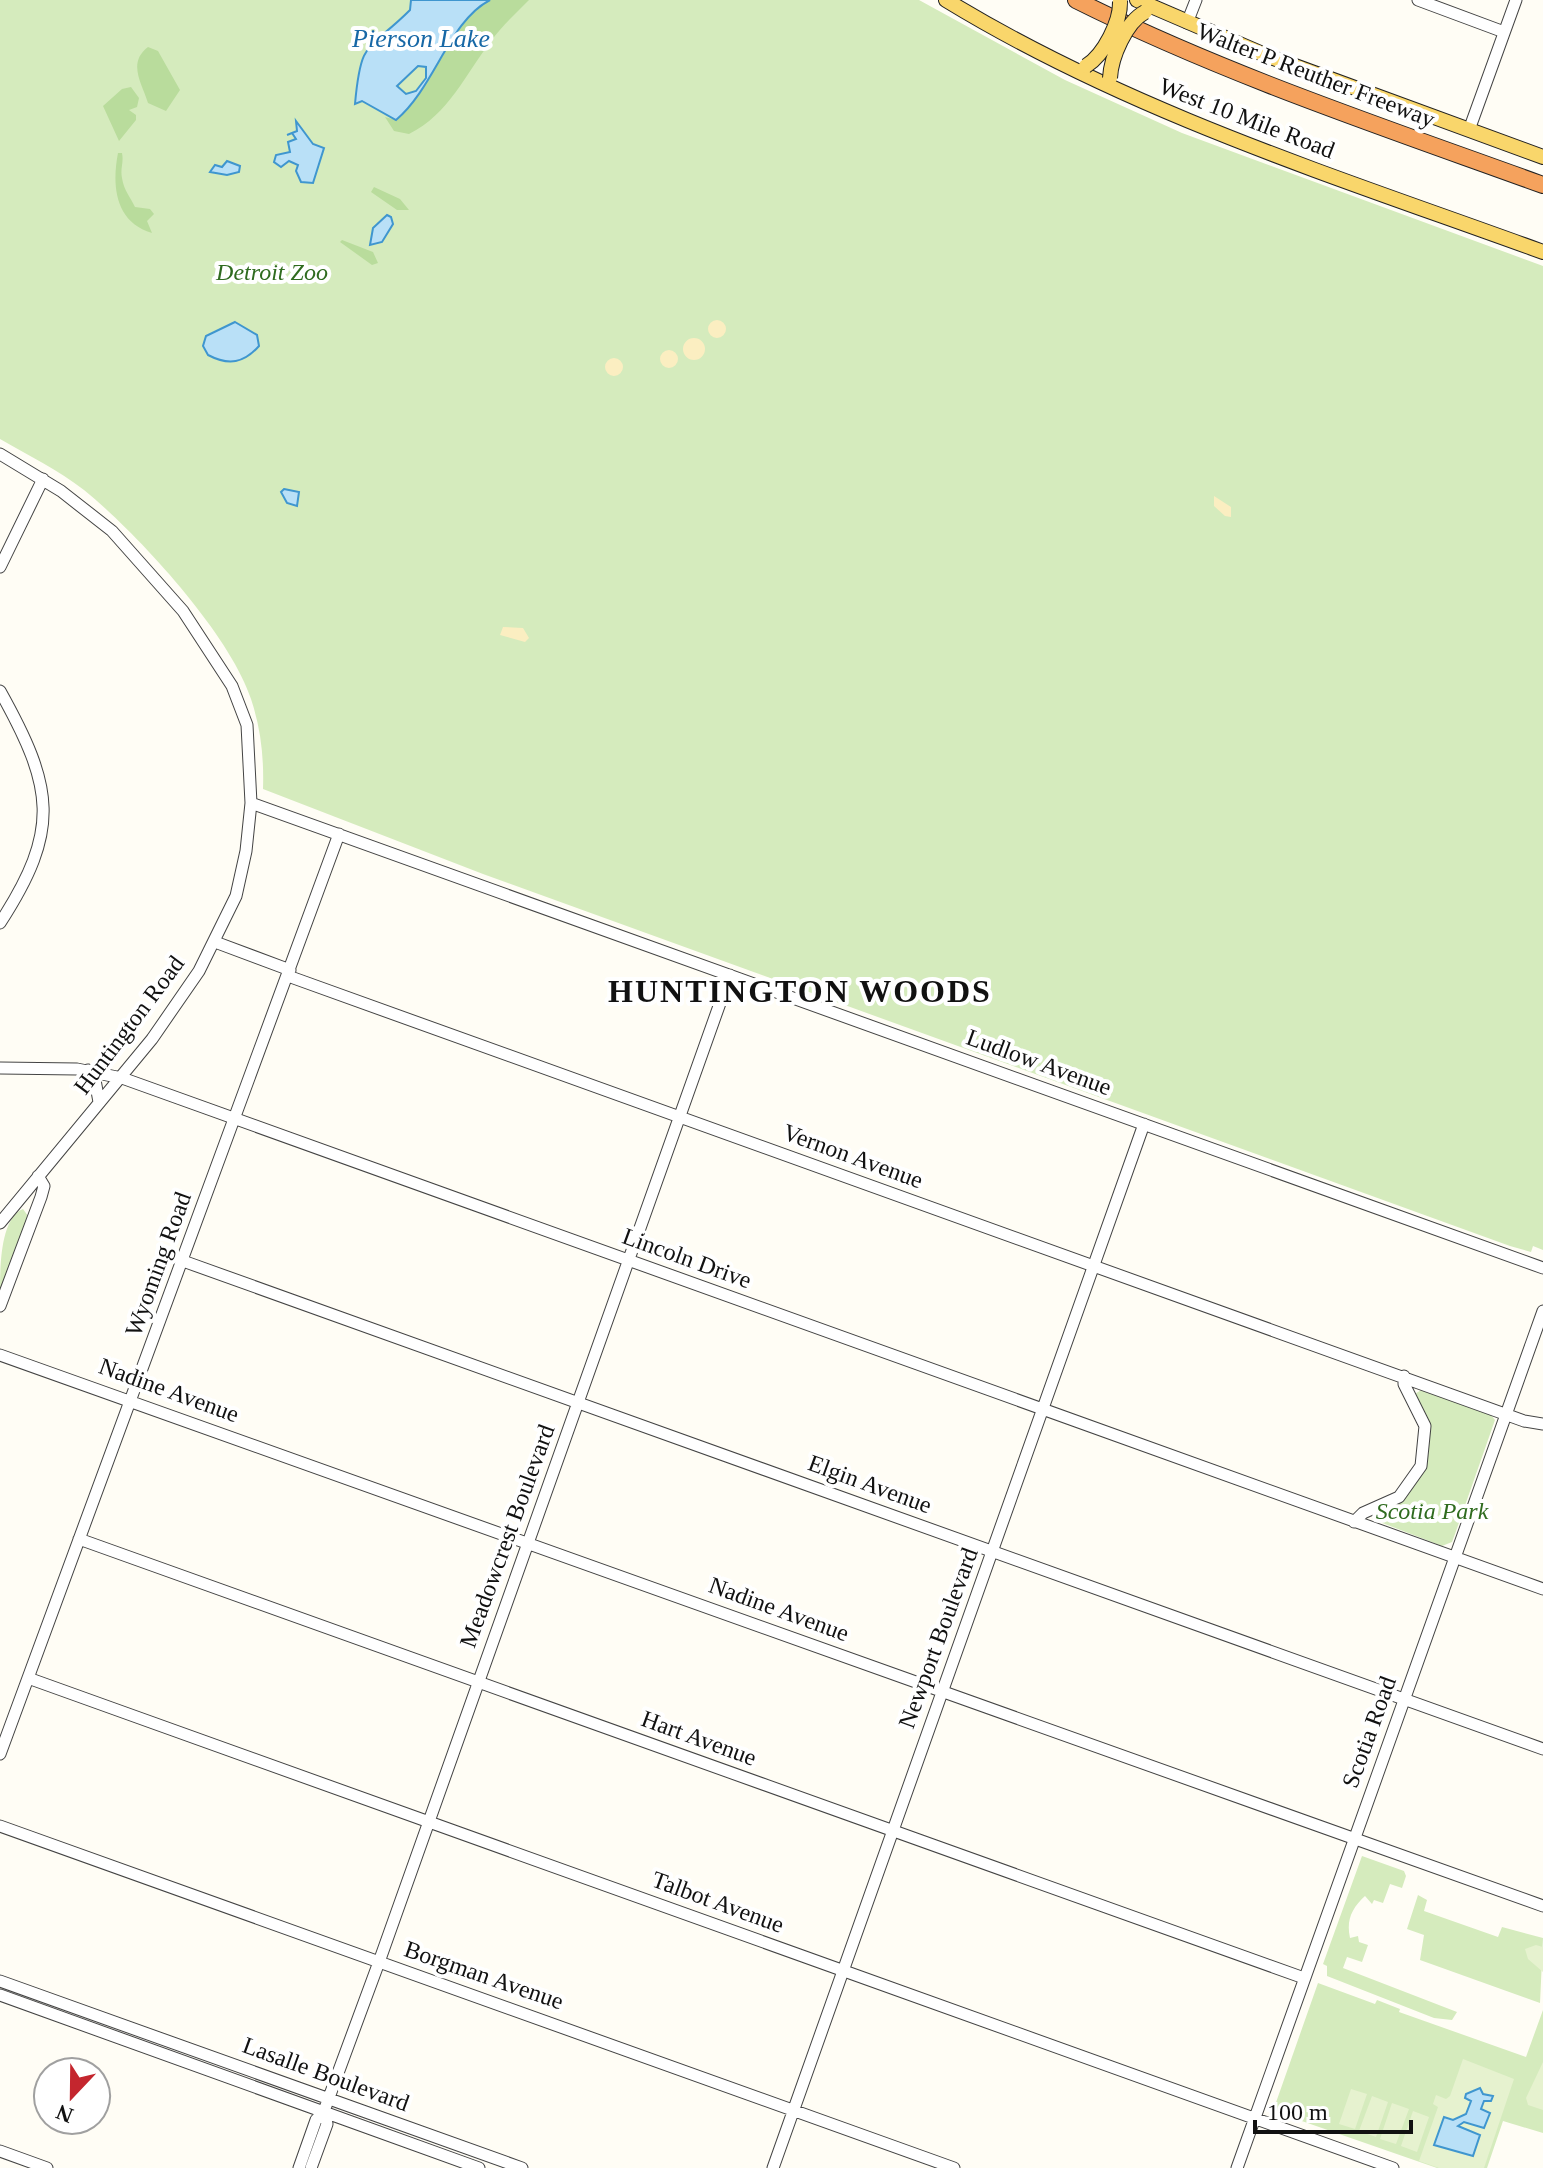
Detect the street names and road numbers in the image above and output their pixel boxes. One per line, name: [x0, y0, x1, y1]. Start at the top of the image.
street label: Walter P Reuther Freeway: [1194, 18, 1438, 132]
street label: West 10 Mile Road: [1156, 73, 1338, 163]
street label: Huntington Road: [69, 951, 189, 1099]
street label: Ludlow Avenue: [963, 1024, 1115, 1100]
street label: Vernon Avenue: [780, 1119, 926, 1193]
street label: Wyoming Road: [120, 1189, 196, 1339]
street label: Lincoln Drive: [619, 1223, 755, 1293]
street label: Nadine Avenue: [96, 1353, 242, 1427]
street label: Meadowcrest Boulevard: [455, 1421, 559, 1651]
street label: Elgin Avenue: [805, 1450, 935, 1518]
street label: Newport Boulevard: [893, 1544, 983, 1732]
street label: Nadine Avenue: [706, 1572, 852, 1646]
street label: Scotia Road: [1337, 1673, 1401, 1791]
street label: Hart Avenue: [638, 1705, 760, 1771]
street label: Talbot Avenue: [648, 1866, 788, 1938]
street label: Borgman Avenue: [401, 1936, 567, 2014]
street label: Lasalle Boulevard: [239, 2032, 413, 2116]

